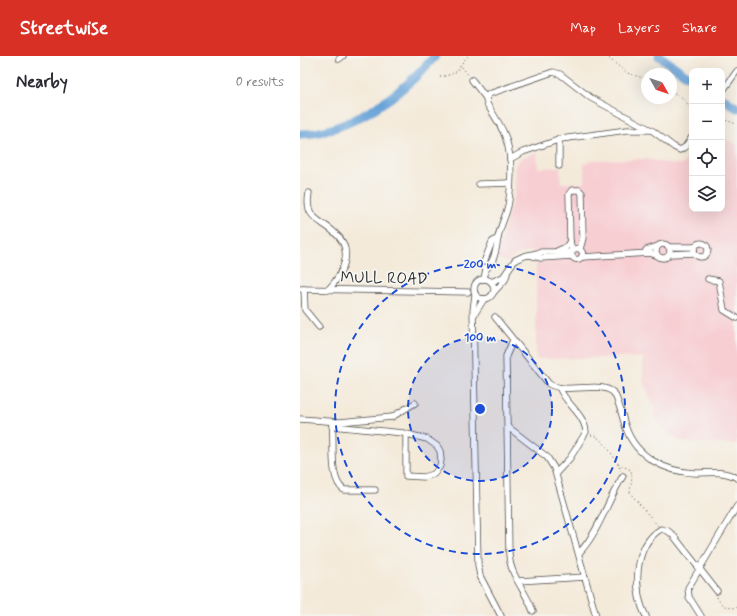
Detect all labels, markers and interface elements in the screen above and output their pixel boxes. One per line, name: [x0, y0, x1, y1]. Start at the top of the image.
text: Streetwise: [20, 16, 108, 41]
text: Map: [570, 19, 596, 37]
text: Layers: [618, 19, 660, 37]
text: Share: [682, 19, 717, 37]
north arrow: [641, 68, 677, 104]
map controls: [689, 68, 725, 212]
button: +: [689, 68, 725, 104]
text: Nearby: [16, 71, 68, 93]
text: 0 results: [236, 74, 284, 91]
button: −: [689, 104, 725, 140]
button: locate: [689, 140, 725, 176]
button: layers: [689, 176, 725, 212]
text: 200 m: [464, 257, 497, 273]
street label: MULL ROAD: [340, 267, 428, 290]
text: 100 m: [464, 330, 497, 346]
centre of rings: [473, 402, 487, 416]

